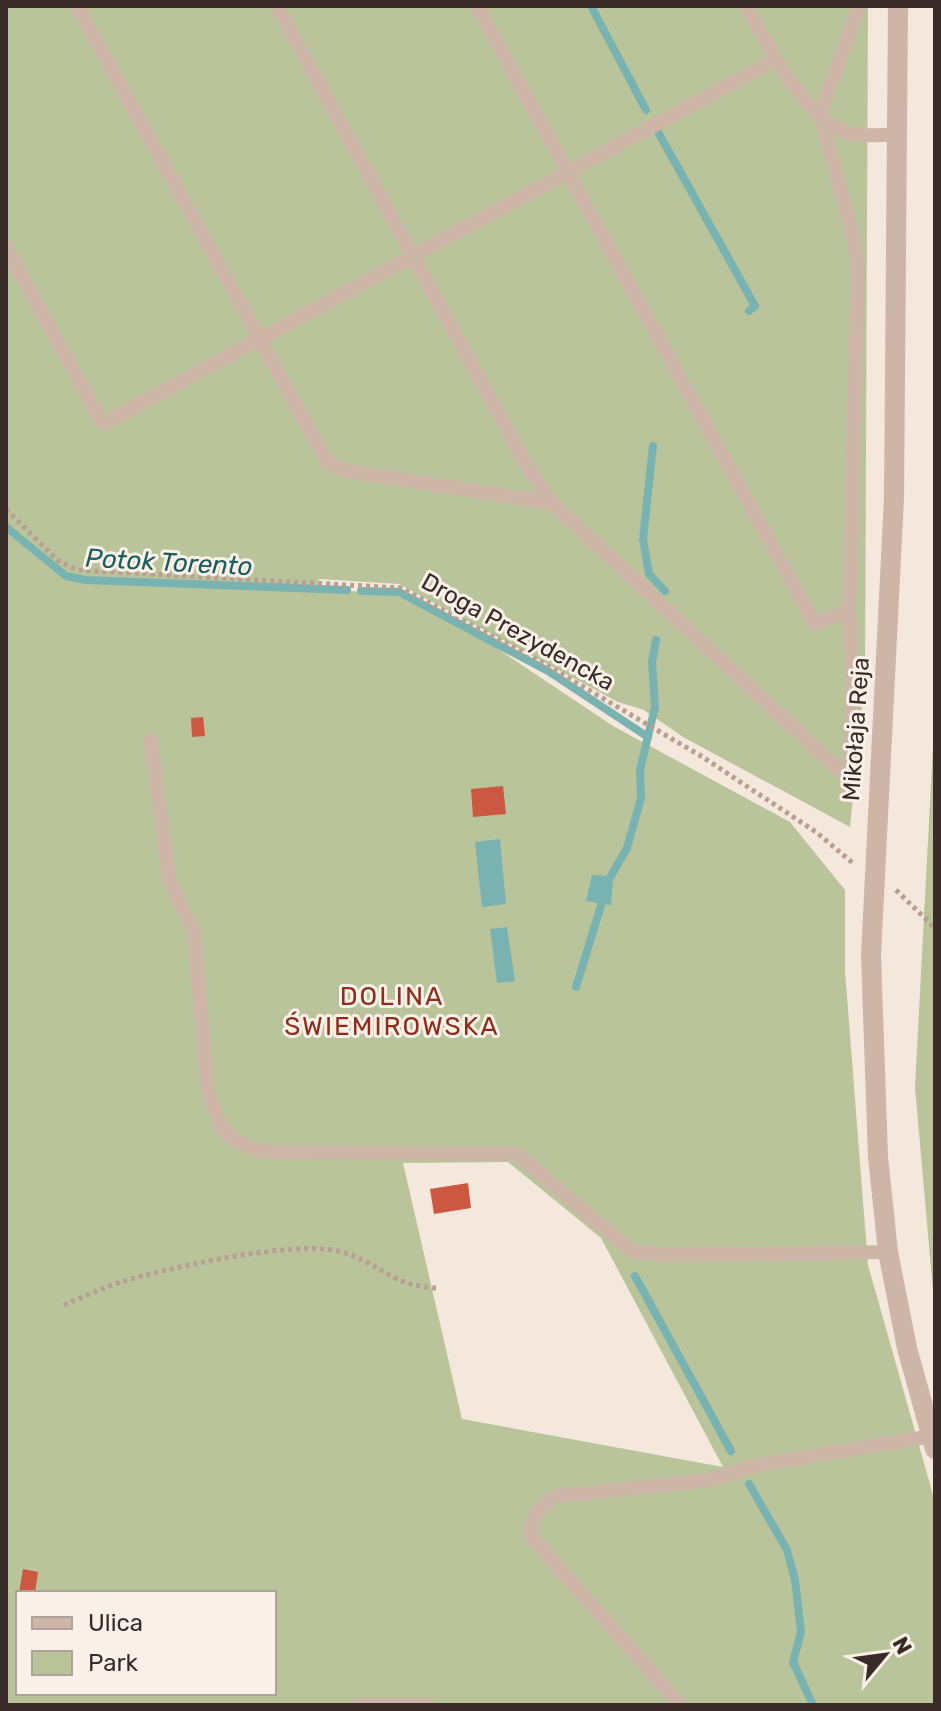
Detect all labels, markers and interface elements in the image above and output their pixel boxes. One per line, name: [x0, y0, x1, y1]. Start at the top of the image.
water label: Potok Torento: [85, 543, 253, 582]
street label: Droga Prezydencka: [417, 567, 619, 697]
street label: Mikołaja Reja: [837, 656, 875, 802]
district label: DOLINA ŚWIEMIROWSKA: [284, 981, 500, 1042]
legend: [16, 1591, 276, 1695]
text: Ulica: [88, 1609, 143, 1637]
north arrow: [845, 1615, 925, 1695]
text: N: [886, 1632, 918, 1659]
text: Park: [88, 1649, 139, 1677]

